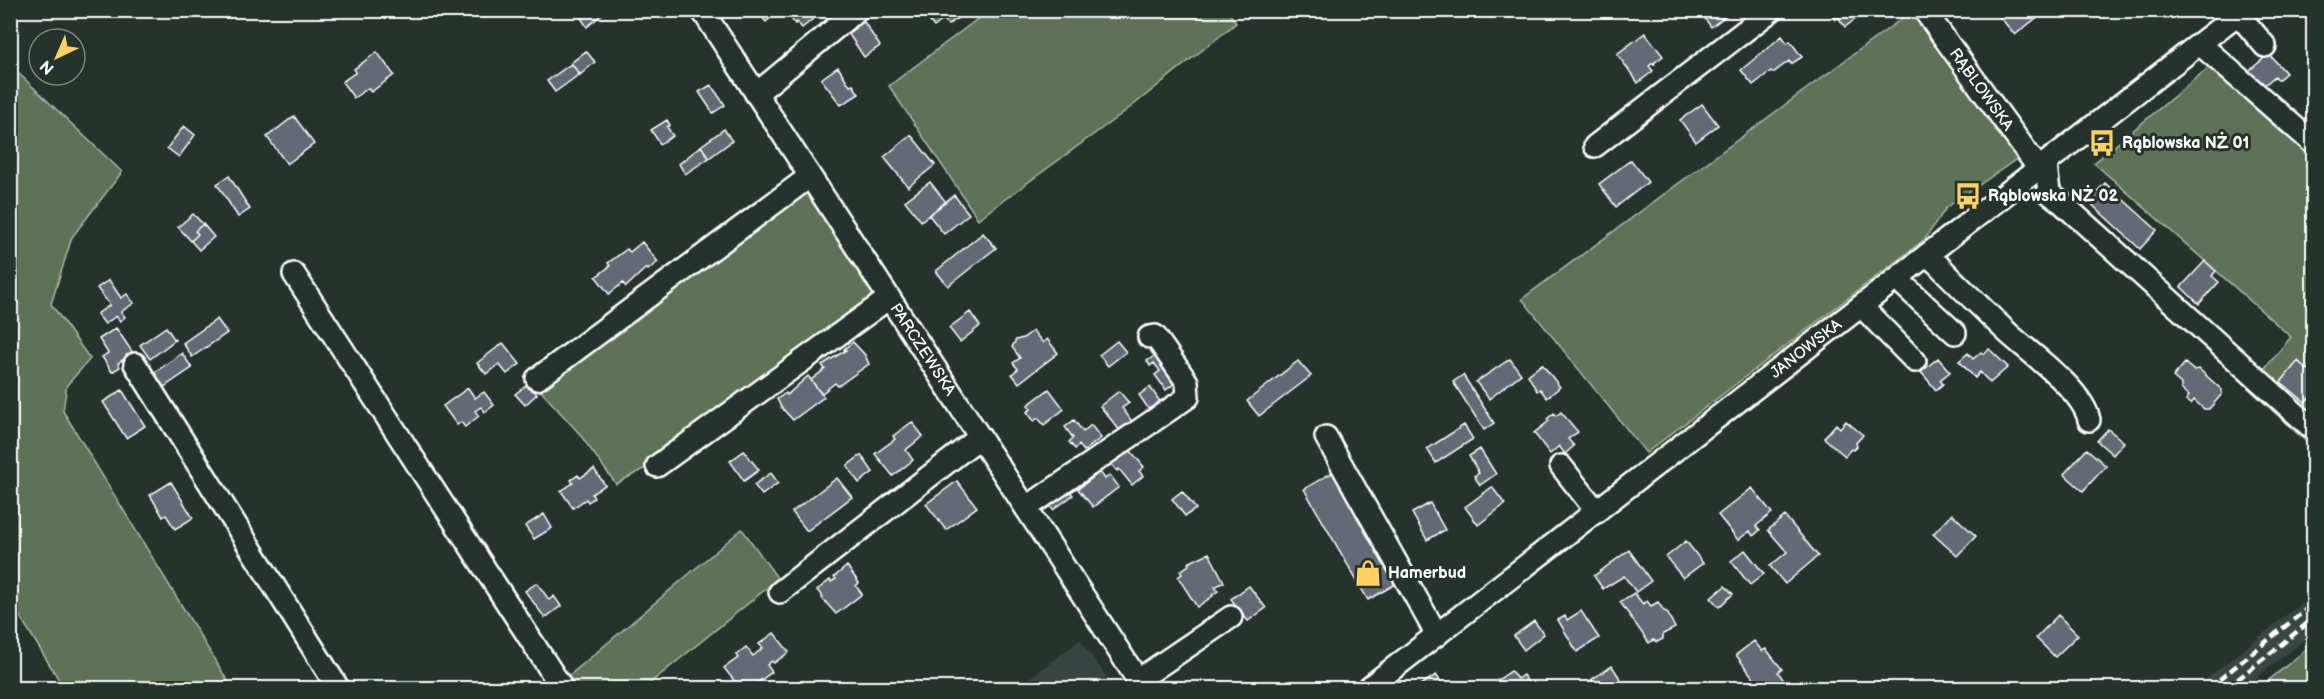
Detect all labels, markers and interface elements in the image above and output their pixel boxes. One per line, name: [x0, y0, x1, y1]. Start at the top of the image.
north arrow: [27, 27, 87, 87]
street label: RĄBLOWSKA: [1945, 45, 2018, 134]
text: N: [37, 56, 59, 78]
bus stop icon: Rąblowska NŻ 01: [2087, 128, 2117, 158]
place label: Rąblowska NŻ 01: [2122, 131, 2249, 153]
bus stop icon: Rąblowska NŻ 02: [1953, 181, 1983, 211]
place label: Rąblowska NŻ 02: [1988, 184, 2118, 206]
street label: PARCZEWSKA: [886, 300, 960, 399]
street label: JANOWSKA: [1766, 315, 1846, 382]
shop icon: Hamerbud: [1353, 558, 1383, 588]
place label: Hamerbud: [1388, 564, 1466, 583]

